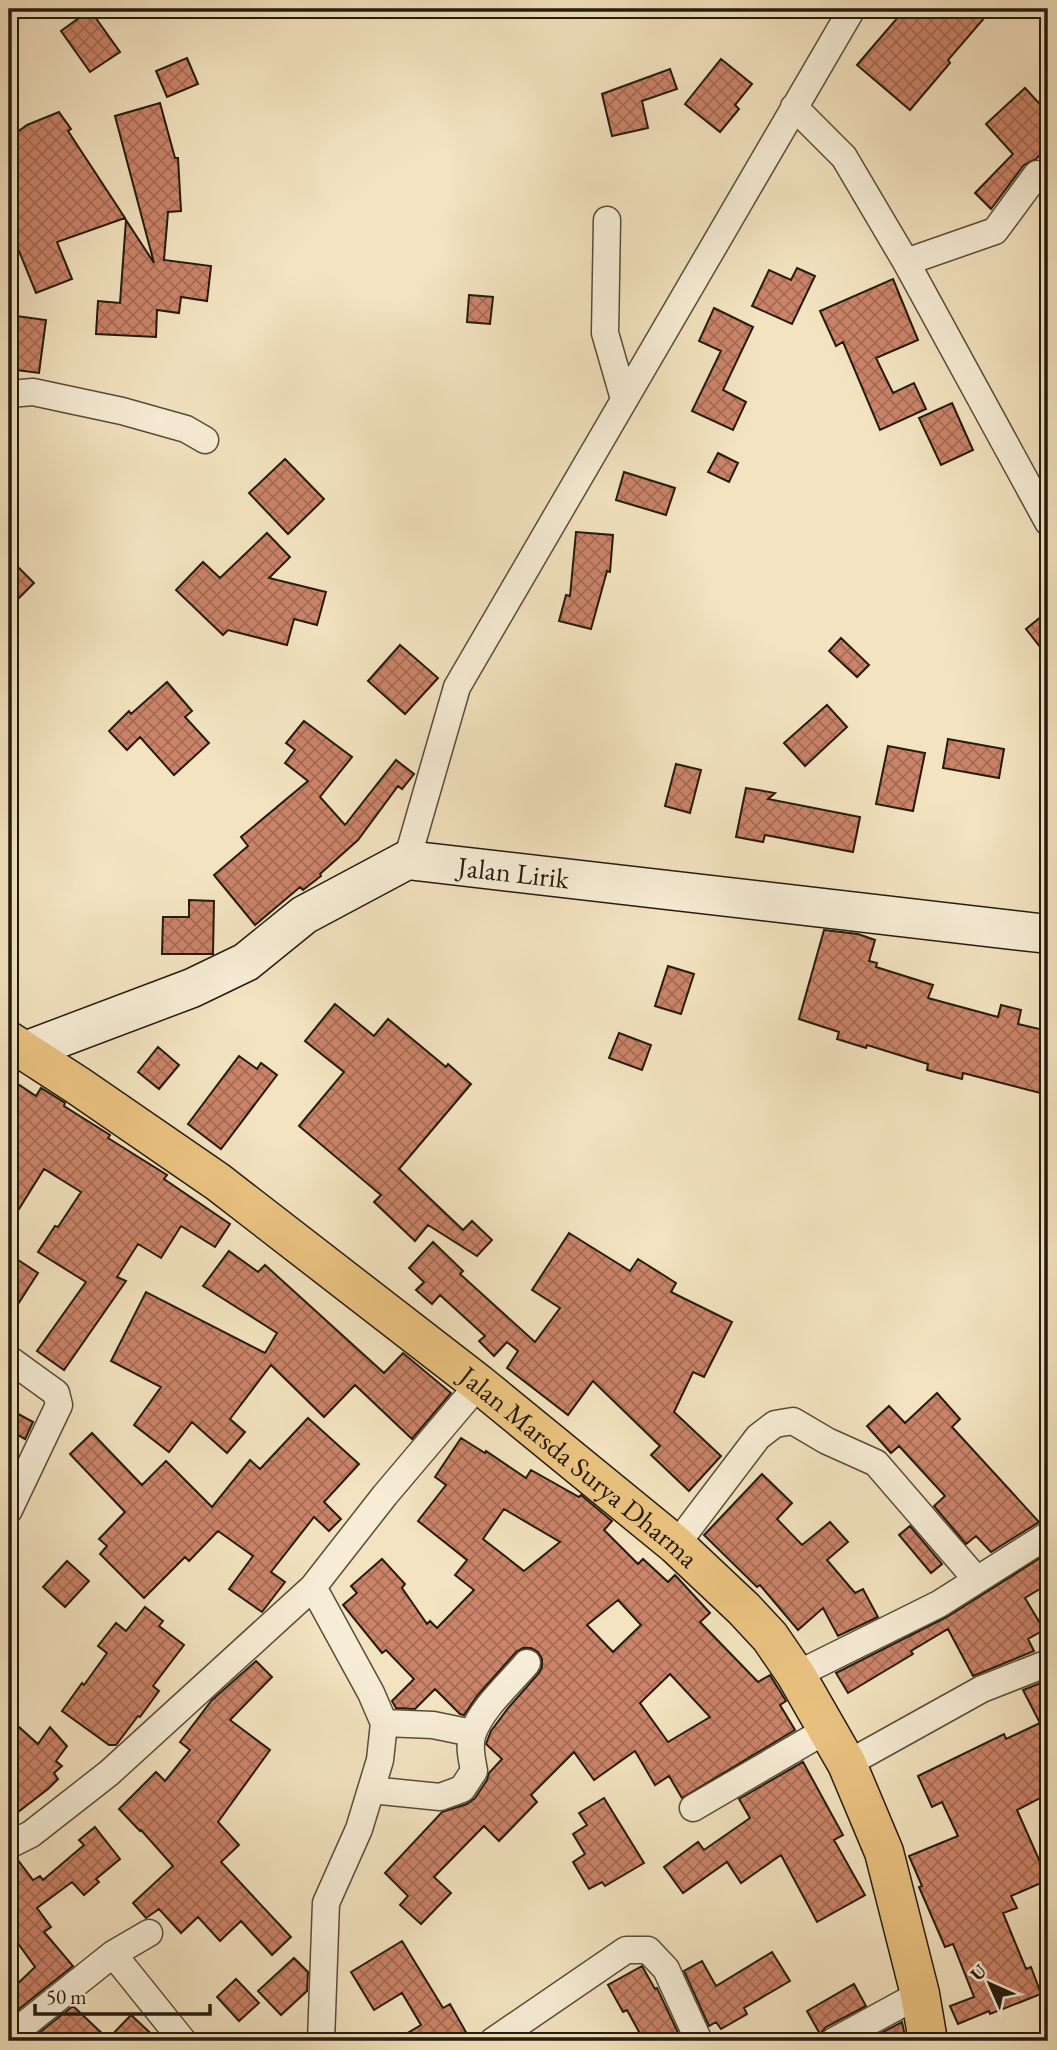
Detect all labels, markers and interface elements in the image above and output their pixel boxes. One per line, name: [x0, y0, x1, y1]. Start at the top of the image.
street label: Jalan Lirik: [454, 848, 572, 897]
street label: Jalan Marsda Surya Dharma: [451, 1356, 707, 1576]
north arrow: [956, 1948, 1026, 2018]
text: U: [964, 1958, 992, 1986]
scale bar: [35, 1973, 210, 2017]
text: 50 m: [46, 1983, 87, 2010]

